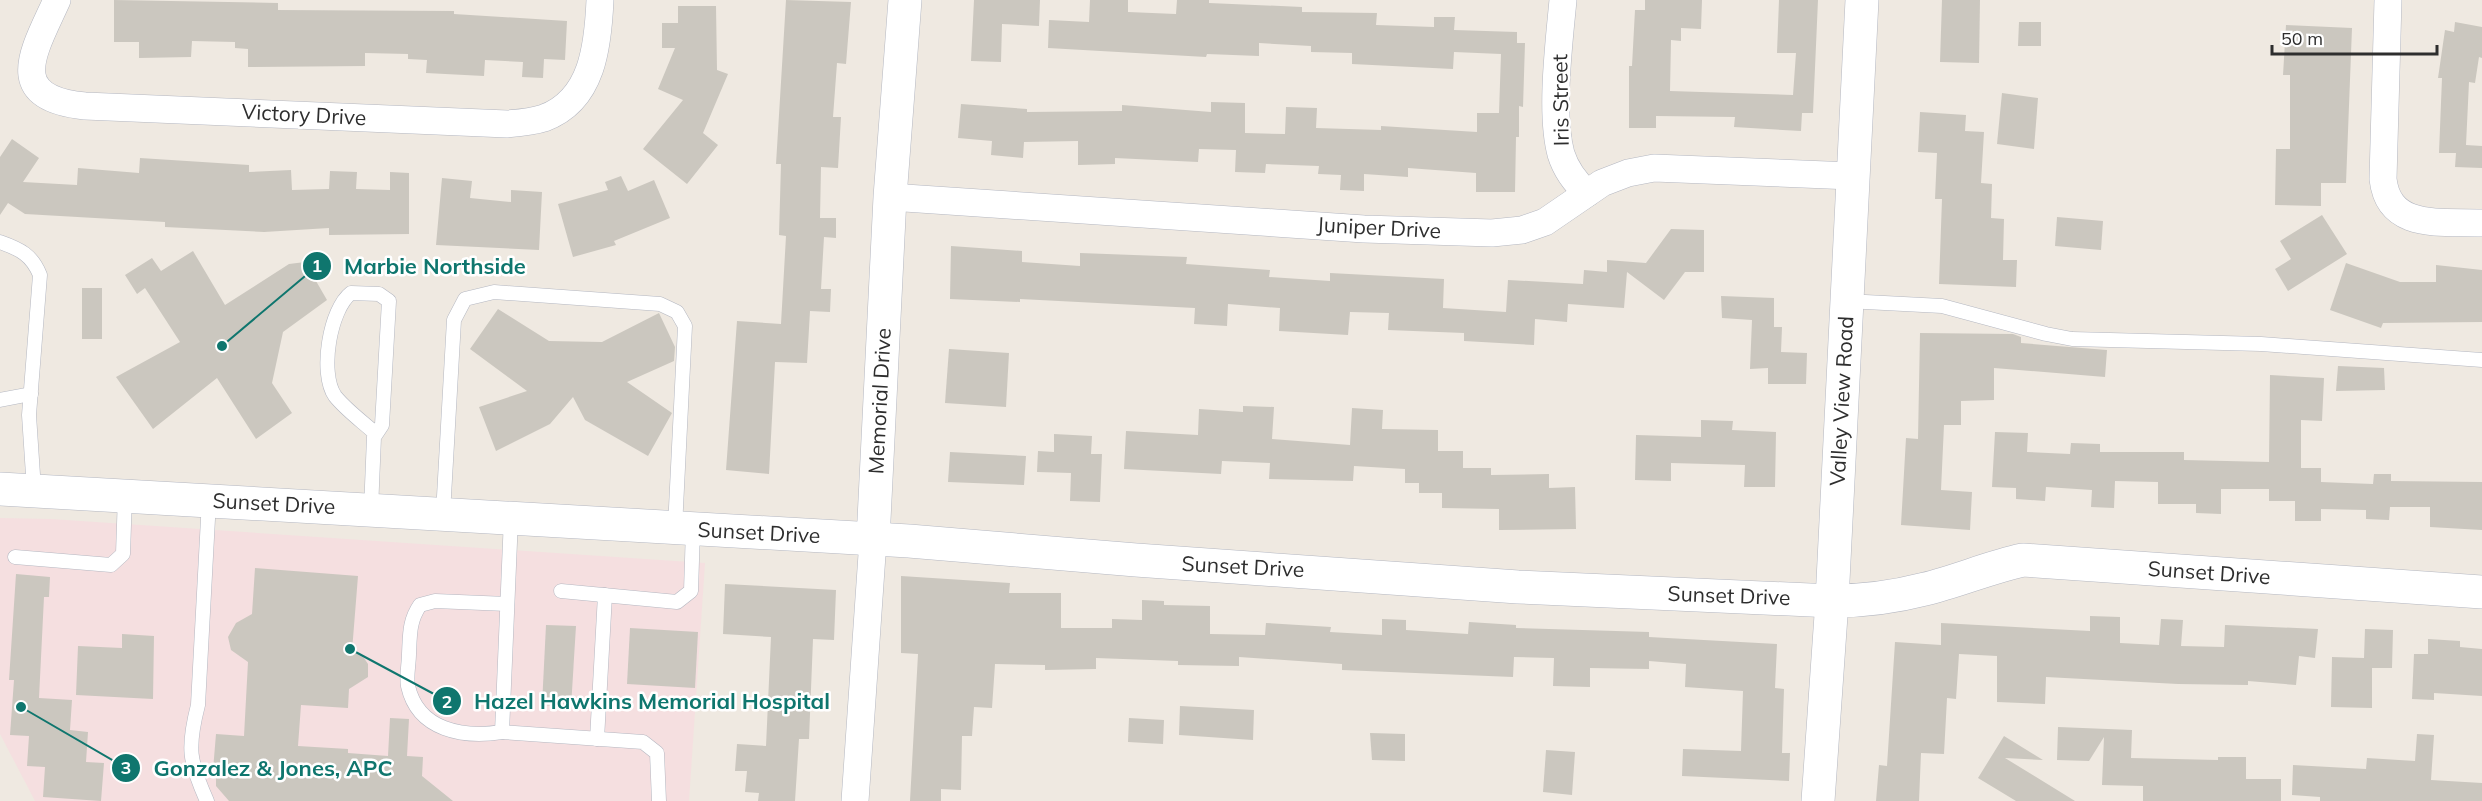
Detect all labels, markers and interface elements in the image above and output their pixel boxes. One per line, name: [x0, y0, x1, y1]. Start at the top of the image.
scale bar: [2272, 18, 2437, 56]
text: 50 m: [2281, 27, 2323, 50]
street label: Iris Street: [1546, 54, 1574, 146]
street label: Victory Drive: [241, 98, 367, 130]
street label: Juniper Drive: [1316, 211, 1442, 243]
callout: Marbie Northside: [302, 246, 538, 286]
text: Marbie Northside: [344, 252, 526, 280]
text: 1: [312, 254, 322, 277]
street label: Valley View Road: [1824, 315, 1858, 487]
street label: Memorial Drive: [862, 327, 896, 475]
street label: Sunset Drive: [212, 487, 336, 519]
street label: Sunset Drive: [697, 516, 821, 548]
street label: Sunset Drive: [1181, 550, 1305, 582]
street label: Sunset Drive: [2147, 555, 2271, 589]
street label: Sunset Drive: [1667, 580, 1791, 610]
callout: Hazel Hawkins Memorial Hospital: [432, 681, 842, 721]
text: Hazel Hawkins Memorial Hospital: [474, 687, 830, 715]
text: 2: [442, 690, 452, 713]
callout: Gonzalez & Jones, APC: [111, 748, 404, 788]
text: Gonzalez & Jones, APC: [154, 754, 392, 782]
text: 3: [121, 756, 131, 779]

